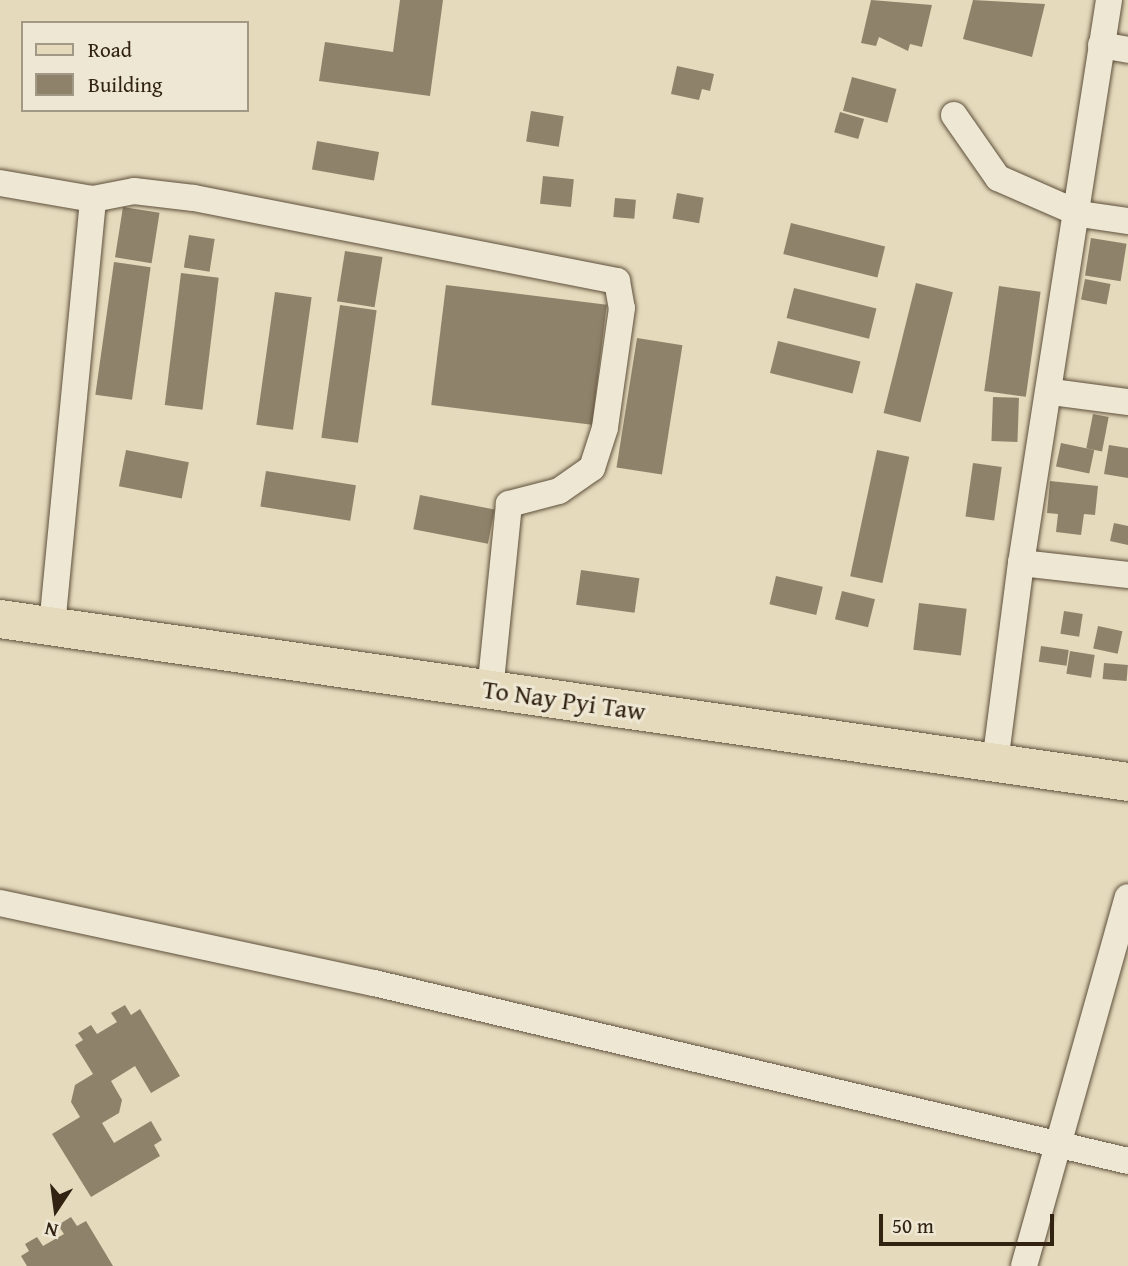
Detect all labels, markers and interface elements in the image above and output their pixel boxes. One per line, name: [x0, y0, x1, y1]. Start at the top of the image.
legend: [21, 21, 248, 112]
text: Road: [88, 34, 132, 65]
text: Building: [88, 69, 162, 100]
street label: To Nay Pyi Taw: [480, 673, 648, 727]
north arrow: [21, 1175, 91, 1245]
scale bar: [883, 1200, 1058, 1244]
text: 50 m: [892, 1210, 934, 1241]
text: N: [42, 1215, 61, 1246]

